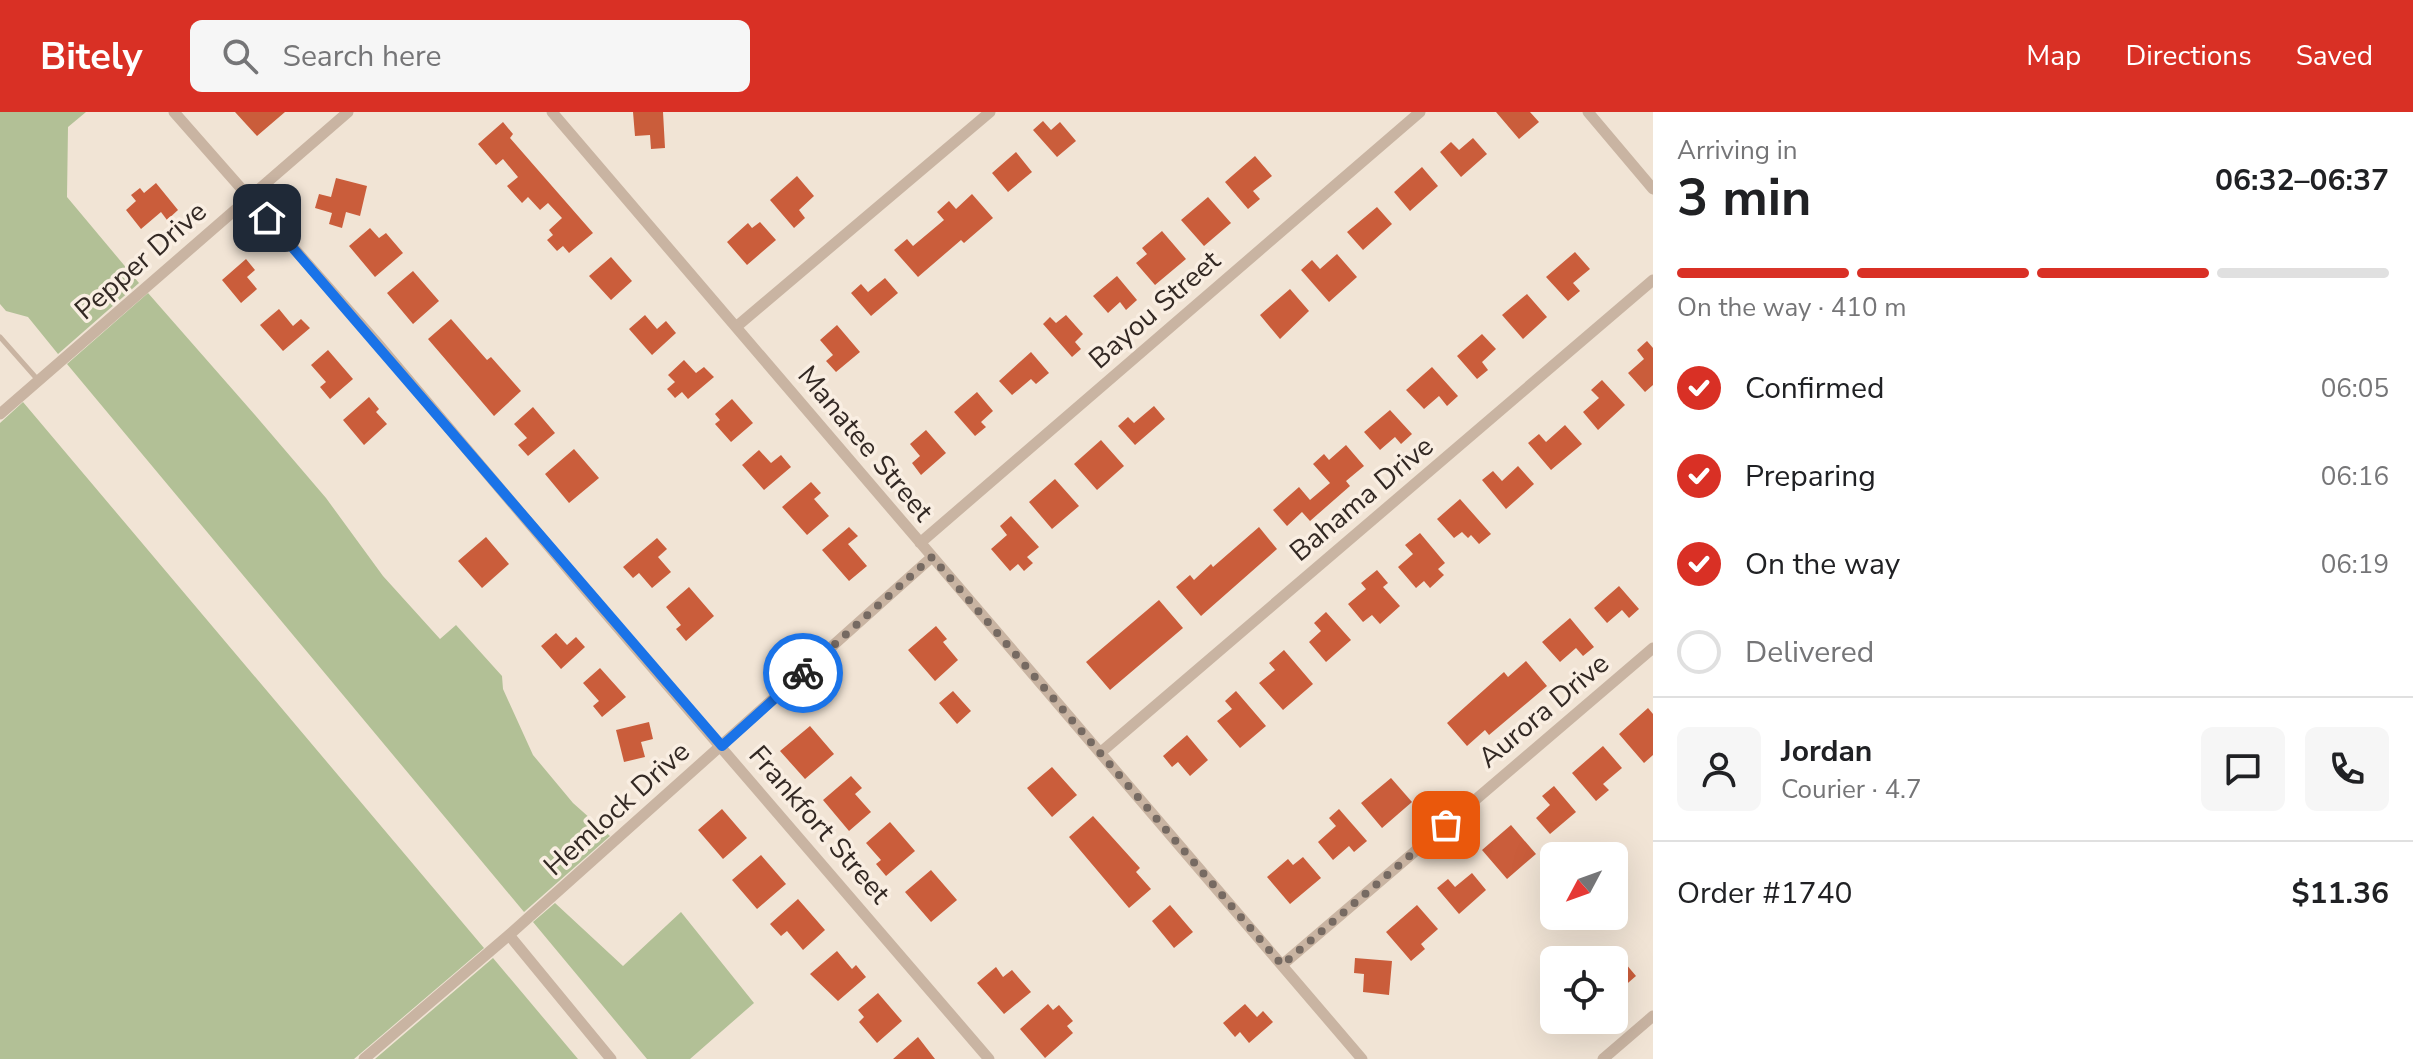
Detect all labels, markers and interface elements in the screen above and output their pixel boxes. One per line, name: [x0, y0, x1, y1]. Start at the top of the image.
search box: [190, 20, 750, 92]
text: Bitely: [40, 31, 142, 82]
icon: search: [218, 34, 262, 78]
text: Search here: [282, 36, 441, 77]
text: Map: [2026, 37, 2081, 75]
text: Directions: [2125, 37, 2252, 75]
text: Saved: [2296, 37, 2373, 75]
text: Arriving in: [1677, 133, 1798, 168]
text: 06:32–06:37: [2215, 160, 2389, 201]
text: 3 min: [1677, 162, 1812, 233]
pin: [233, 184, 301, 252]
street label: Pepper Drive: [67, 193, 215, 329]
icon: home: [245, 196, 289, 240]
street label: Bayou Street: [1081, 242, 1229, 377]
text: On the way · 410 m: [1677, 290, 1906, 325]
street label: Manatee Street: [789, 358, 942, 530]
icon: check: [1677, 366, 1721, 410]
text: Confirmed: [1745, 368, 1885, 409]
text: 06:05: [2321, 371, 2389, 406]
street label: Bahama Drive: [1282, 427, 1442, 570]
icon: check: [1677, 454, 1721, 498]
text: Preparing: [1745, 456, 1876, 497]
text: 06:16: [2321, 459, 2389, 494]
icon: check: [1677, 542, 1721, 586]
text: On the way: [1745, 544, 1900, 585]
text: 06:19: [2321, 547, 2389, 582]
text: Delivered: [1745, 632, 1874, 673]
courier: [763, 633, 843, 713]
street label: Aurora Drive: [1470, 645, 1617, 777]
icon: bike: [781, 651, 825, 695]
button: person: [1677, 727, 1761, 811]
button: chat: [2201, 727, 2285, 811]
button: phone: [2305, 727, 2389, 811]
text: Jordan: [1781, 731, 1872, 772]
street label: Hemlock Drive: [535, 733, 698, 885]
street label: Frankfort Street: [740, 737, 899, 912]
text: Courier · 4.7: [1781, 772, 1922, 807]
pin: [1412, 791, 1480, 859]
icon: bag: [1424, 803, 1468, 847]
north arrow: [1540, 842, 1628, 930]
map controls: [1540, 842, 1628, 1034]
text: Order #1740: [1677, 873, 1852, 914]
text: $11.36: [2292, 873, 2389, 914]
button: locate: [1540, 946, 1628, 1034]

